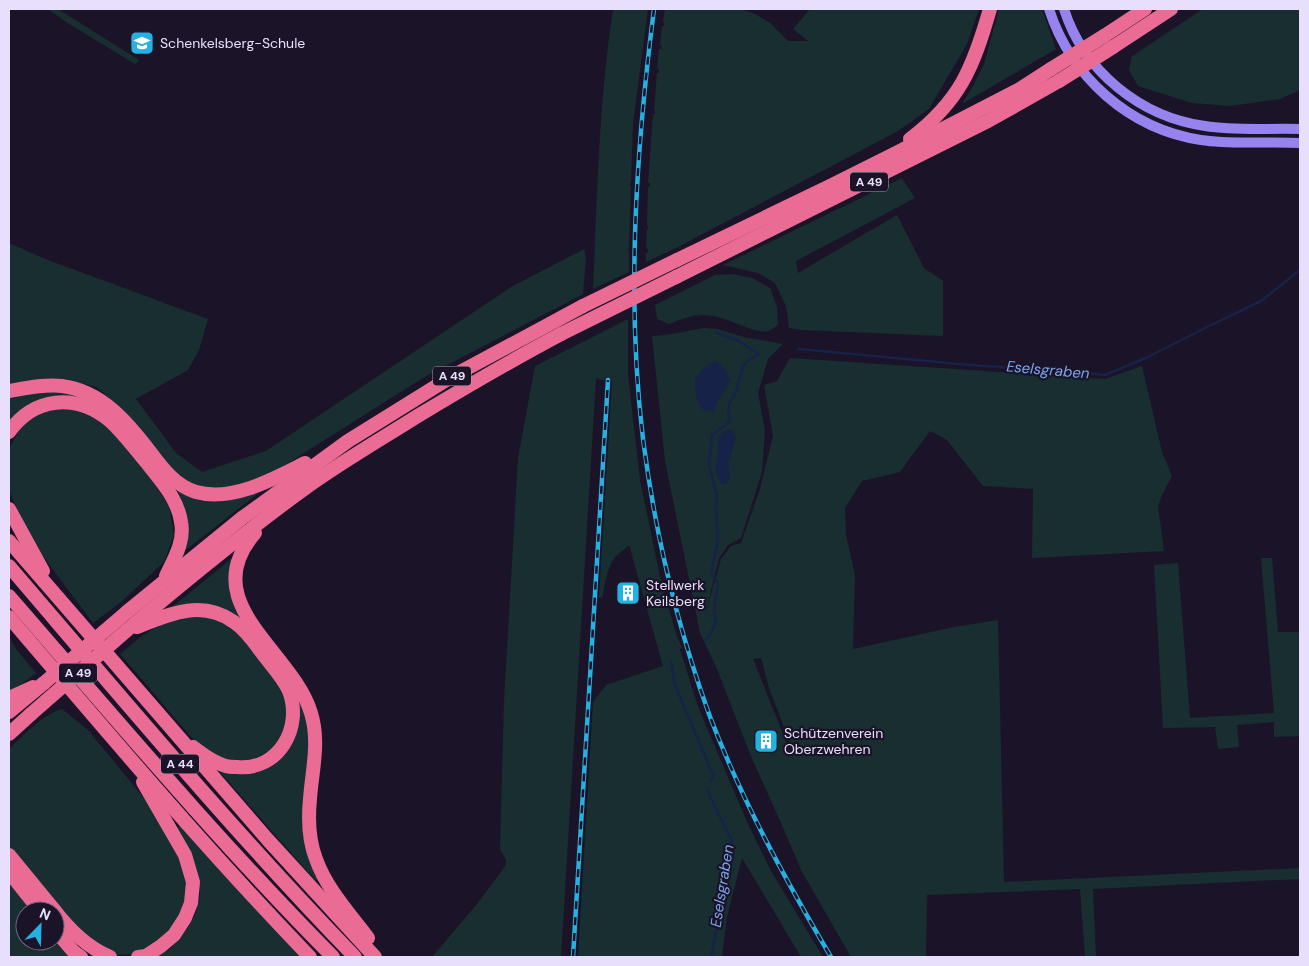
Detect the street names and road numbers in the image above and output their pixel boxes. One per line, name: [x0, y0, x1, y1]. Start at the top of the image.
road number: A 49: [850, 172, 888, 192]
road number: A 49: [433, 366, 471, 386]
road number: A 49: [59, 664, 97, 682]
road number: A 44: [161, 754, 199, 774]

